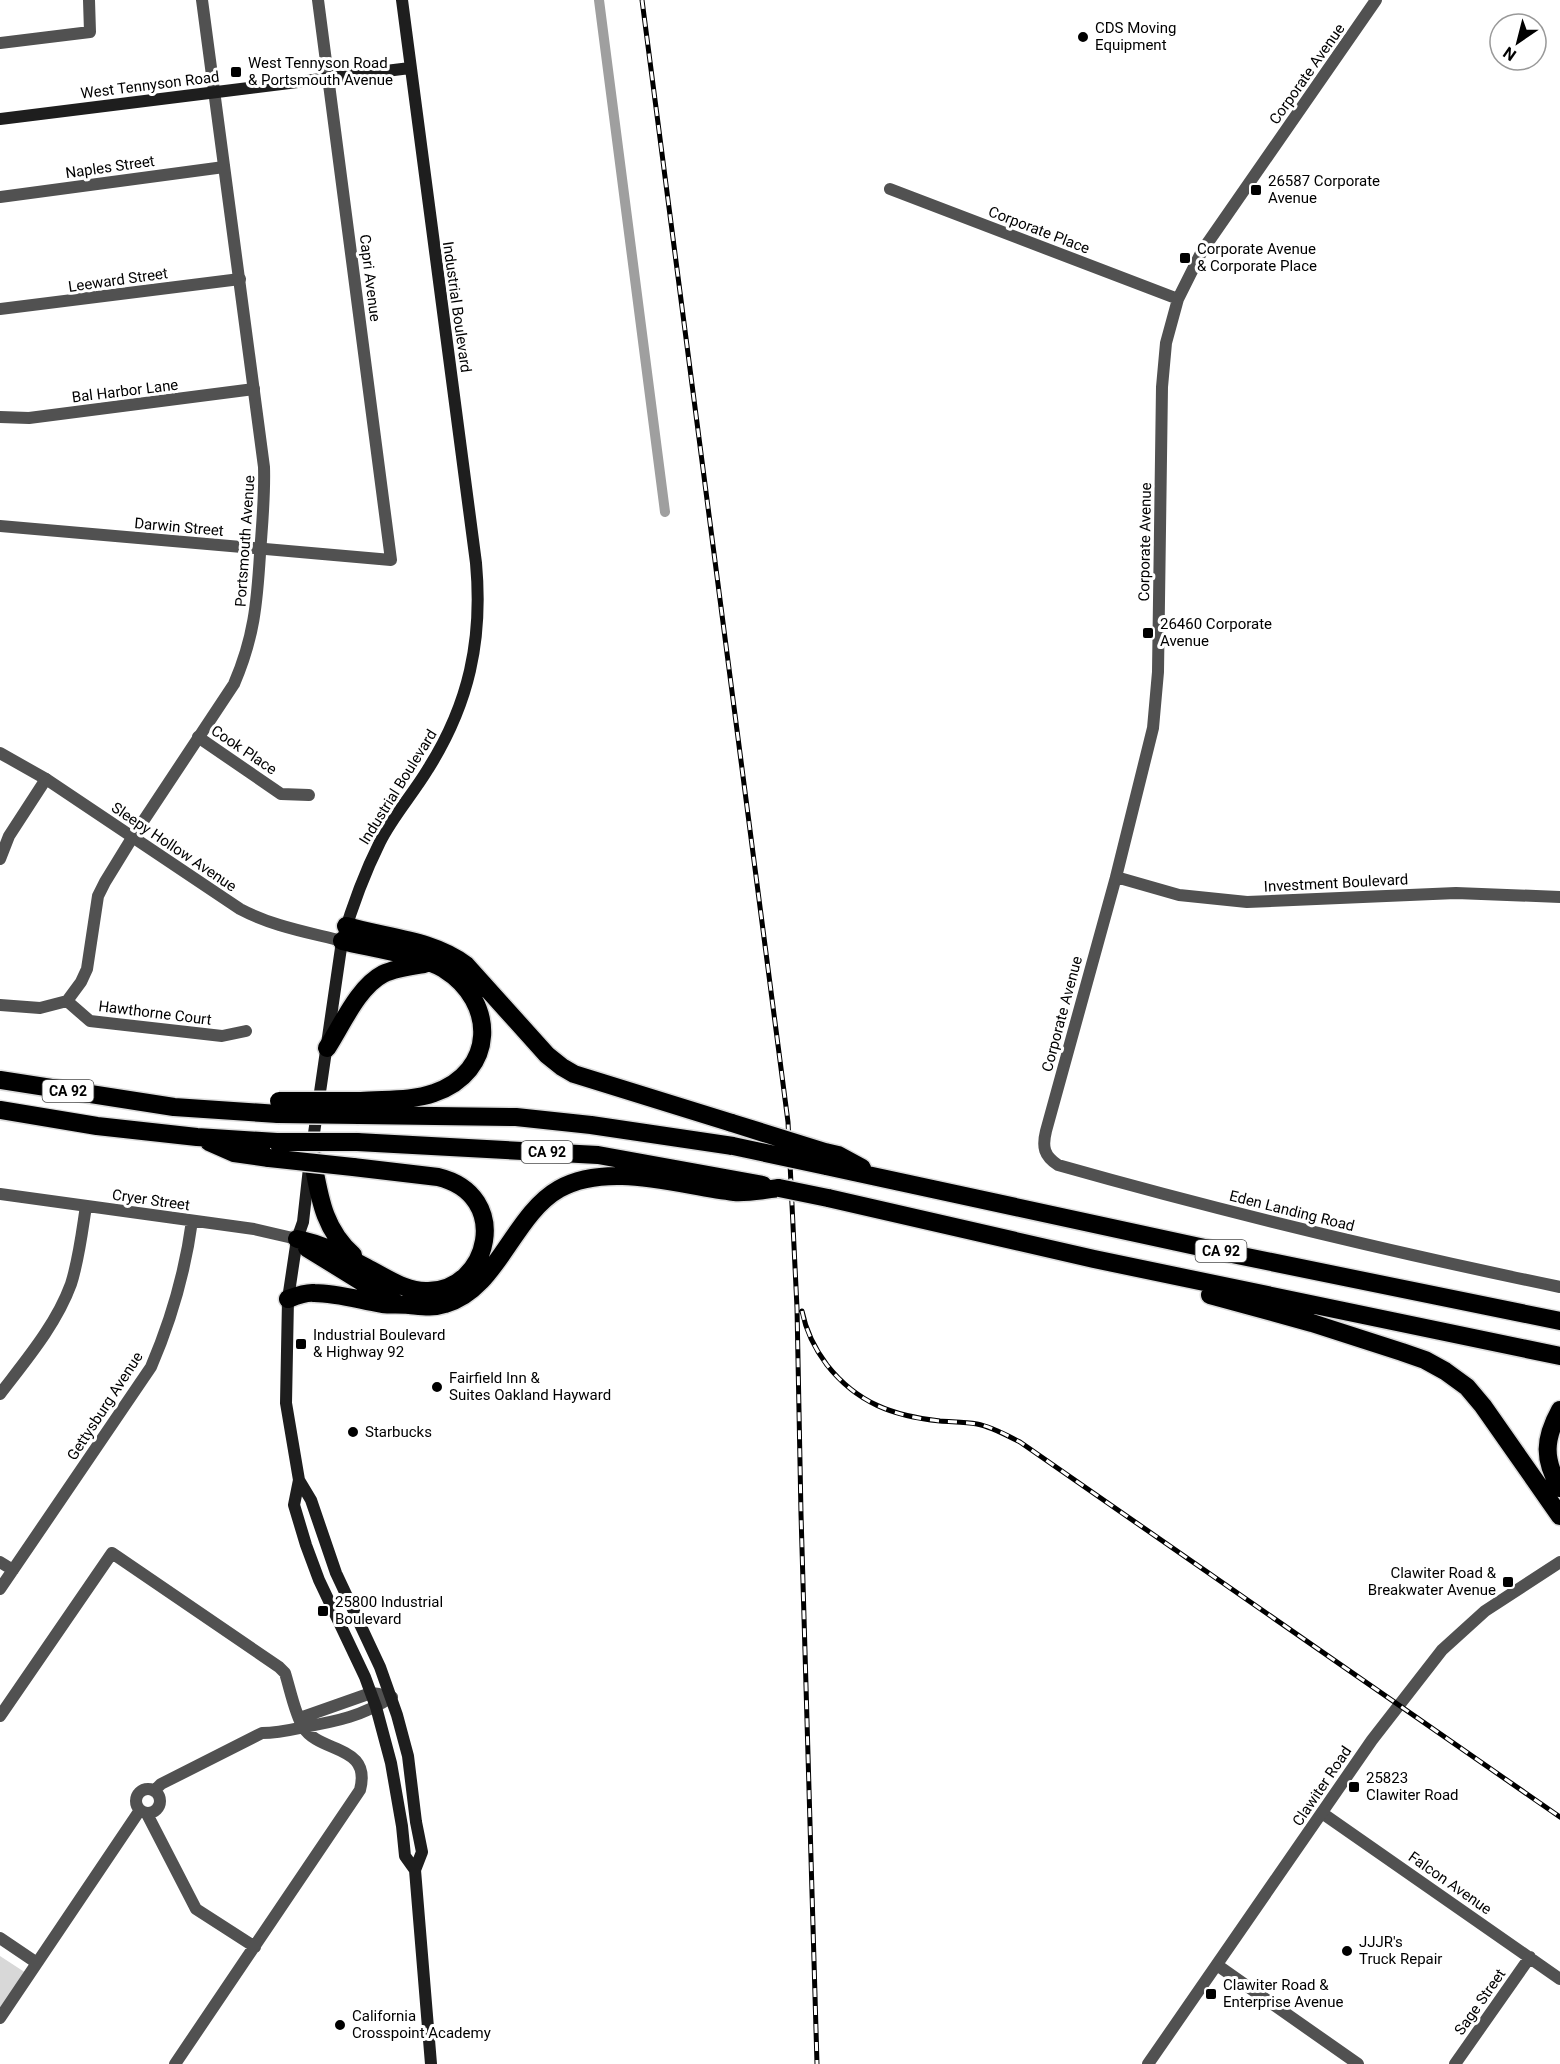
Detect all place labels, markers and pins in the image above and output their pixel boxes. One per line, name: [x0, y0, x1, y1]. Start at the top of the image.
place label: CDS Moving Equipment: [1095, 19, 1176, 54]
marker: CDS Moving Equipment: [1076, 30, 1090, 44]
place label: West Tennyson Road & Portsmouth Avenue: [248, 54, 393, 89]
marker: West Tennyson Road & Portsmouth Avenue: [229, 65, 243, 79]
place label: 26587 Corporate Avenue: [1268, 172, 1380, 207]
marker: 26587 Corporate Avenue: [1249, 183, 1263, 197]
place label: Corporate Avenue & Corporate Place: [1197, 240, 1317, 275]
marker: Corporate Avenue & Corporate Place: [1178, 251, 1192, 265]
place label: 26460 Corporate Avenue: [1160, 615, 1272, 650]
marker: 26460 Corporate Avenue: [1141, 626, 1155, 640]
place label: Industrial Boulevard & Highway 92: [313, 1326, 445, 1361]
marker: Industrial Boulevard & Highway 92: [294, 1337, 308, 1351]
place label: Fairfield Inn & Suites Oakland Hayward: [449, 1369, 611, 1404]
marker: Fairfield Inn & Suites Oakland Hayward: [430, 1380, 444, 1394]
place label: Starbucks: [365, 1423, 432, 1441]
marker: Starbucks: [346, 1425, 360, 1439]
place label: Clawiter Road & Breakwater Avenue: [1368, 1564, 1497, 1599]
marker: Clawiter Road & Breakwater Avenue: [1501, 1575, 1515, 1589]
place label: 25800 Industrial Boulevard: [335, 1593, 443, 1628]
marker: 25800 Industrial Boulevard: [316, 1604, 330, 1618]
place label: 25823 Clawiter Road: [1366, 1769, 1459, 1804]
marker: 25823 Clawiter Road: [1347, 1780, 1361, 1794]
place label: JJJR's Truck Repair: [1359, 1933, 1442, 1968]
marker: JJJR's Truck Repair: [1340, 1944, 1354, 1958]
place label: Clawiter Road & Enterprise Avenue: [1223, 1976, 1343, 2011]
marker: Clawiter Road & Enterprise Avenue: [1204, 1987, 1218, 2001]
place label: California Crosspoint Academy: [352, 2007, 491, 2042]
marker: California Crosspoint Academy: [333, 2018, 347, 2032]

